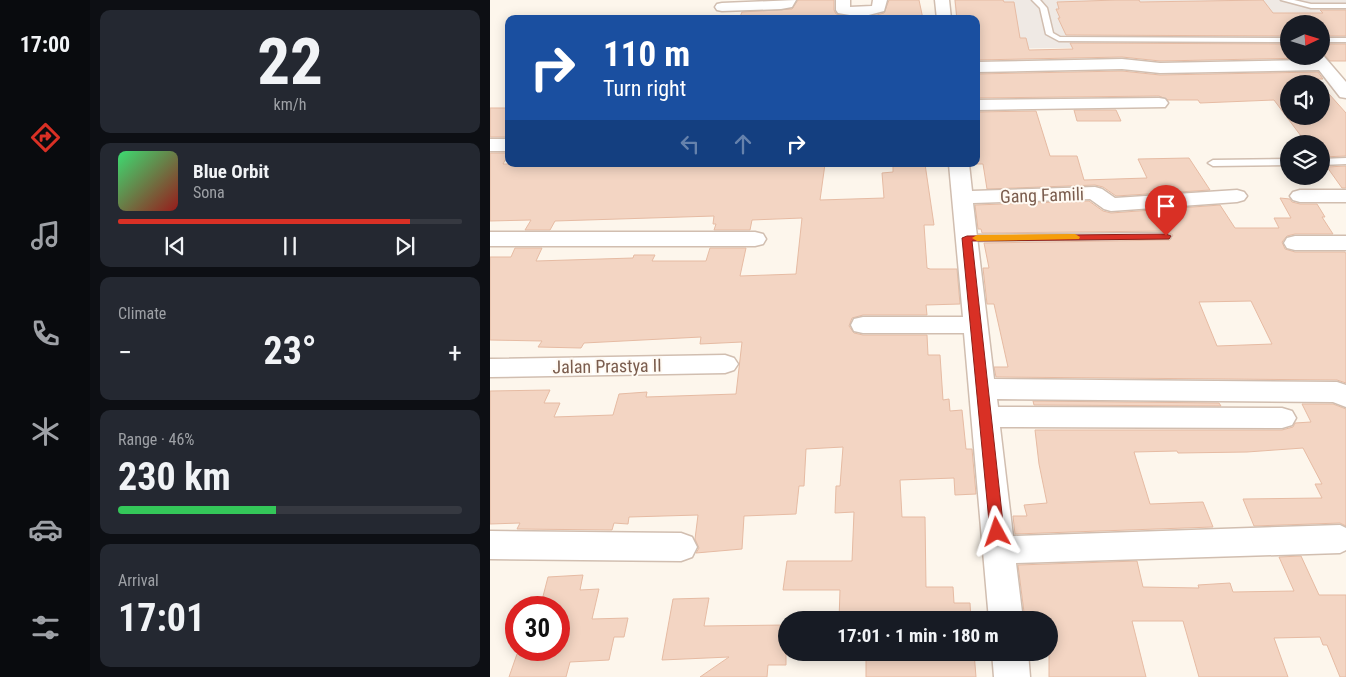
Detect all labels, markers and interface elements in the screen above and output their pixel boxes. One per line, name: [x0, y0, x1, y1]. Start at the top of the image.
north arrow: [1280, 15, 1330, 65]
map controls: [1280, 15, 1330, 185]
text: 22: [257, 24, 323, 100]
text: 17:00: [20, 32, 70, 57]
text: 110 m: [603, 34, 690, 75]
icon: right: [520, 35, 585, 100]
button: sound: [1280, 75, 1330, 125]
text: Turn right: [603, 76, 686, 101]
text: km/h: [274, 95, 306, 114]
icon: directions: [28, 120, 63, 155]
icon: left: [676, 130, 704, 158]
icon: ahead: [729, 130, 757, 158]
icon: right: [782, 130, 810, 158]
button: layers: [1280, 135, 1330, 185]
text: Blue Orbit: [193, 160, 269, 183]
text: Sona: [193, 183, 225, 202]
street label: Gang Famili: [1000, 183, 1084, 207]
pin: [1145, 185, 1187, 236]
icon: arrive: [1152, 192, 1180, 220]
icon: music: [28, 218, 63, 253]
icon: previous: [161, 232, 189, 260]
icon: pause: [276, 232, 304, 260]
icon: next: [391, 232, 419, 260]
text: Climate: [118, 304, 166, 323]
icon: phone: [28, 316, 63, 351]
text: 23°: [263, 329, 317, 373]
text: −: [118, 336, 132, 369]
text: +: [448, 336, 462, 369]
street label: Jalan Prastya II: [552, 355, 662, 377]
icon: climate: [28, 414, 63, 449]
text: Range · 46%: [118, 430, 194, 449]
text: 230 km: [118, 455, 231, 499]
position arrow: [970, 505, 1022, 557]
icon: car: [28, 512, 63, 547]
text: Arrival: [118, 571, 159, 590]
text: 17:01: [118, 596, 205, 640]
speed limit sign: 30: [505, 596, 570, 661]
icon: filters: [28, 610, 63, 645]
text: 17:01 · 1 min · 180 m: [837, 624, 999, 647]

